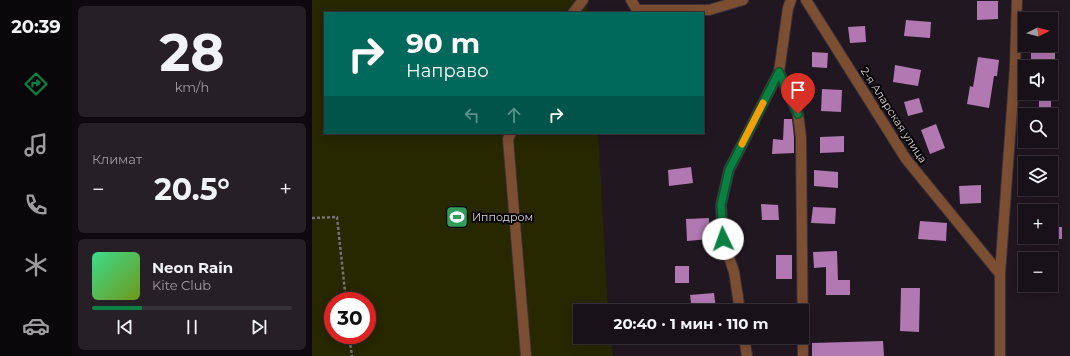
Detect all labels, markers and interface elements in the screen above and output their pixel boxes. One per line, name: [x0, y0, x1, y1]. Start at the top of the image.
north arrow: [1018, 12, 1058, 52]
map controls: [1018, 12, 1058, 292]
text: 20:39: [11, 16, 61, 38]
text: 28: [159, 21, 225, 84]
text: 90 m: [406, 26, 480, 60]
icon: right: [340, 28, 392, 80]
text: Направо: [406, 60, 489, 82]
button: sound: [1018, 60, 1058, 100]
street label: 2-я Аларская улица: [858, 64, 930, 166]
icon: directions: [22, 70, 50, 98]
pin: [781, 73, 815, 114]
text: km/h: [175, 79, 209, 95]
icon: arrive: [787, 79, 809, 101]
icon: left: [461, 104, 483, 126]
icon: ahead: [503, 104, 525, 126]
icon: right: [545, 104, 567, 126]
button: search: [1018, 108, 1058, 148]
icon: music: [22, 131, 50, 159]
text: Климат: [92, 151, 142, 167]
button: layers: [1018, 156, 1058, 196]
text: 20.5°: [154, 171, 230, 208]
text: −: [92, 176, 105, 203]
text: +: [279, 176, 292, 203]
icon: phone: [22, 191, 50, 219]
sports icon: Ипподром: [444, 204, 470, 230]
button: +: [1018, 204, 1058, 244]
place label: Ипподром: [472, 210, 533, 224]
position arrow: [702, 218, 744, 260]
icon: climate: [22, 251, 50, 279]
button: −: [1018, 252, 1058, 292]
text: Neon Rain: [152, 258, 233, 277]
text: Kite Club: [152, 277, 211, 293]
speed limit sign: 30: [324, 292, 376, 344]
icon: car: [22, 312, 50, 340]
text: 20:40 · 1 мин · 110 m: [614, 314, 768, 333]
icon: previous: [114, 316, 136, 338]
icon: pause: [181, 316, 203, 338]
icon: next: [248, 316, 270, 338]

